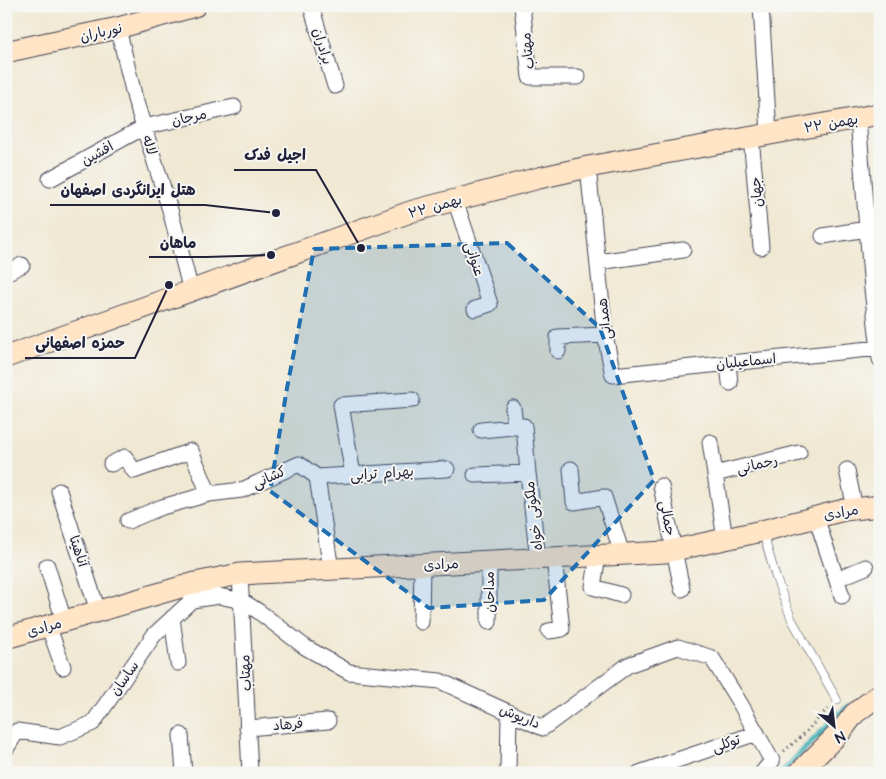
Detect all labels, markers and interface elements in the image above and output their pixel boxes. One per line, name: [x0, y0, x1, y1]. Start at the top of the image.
street label: نورباران: [78, 18, 124, 48]
street label: برادران: [307, 26, 337, 67]
street label: مهتاب: [516, 32, 540, 70]
street label: مرجان: [170, 104, 209, 132]
street label: ۲۲ بهمن: [803, 109, 860, 139]
street label: لاله: [137, 133, 161, 158]
street label: افشین: [78, 137, 117, 171]
callout: اجیل فدک: [234, 140, 316, 170]
text: اجیل فدک: [244, 145, 306, 166]
callout: هتل ایرانگردی اصفهان: [50, 175, 205, 205]
street label: جهان: [746, 176, 768, 208]
text: هتل ایرانگردی اصفهان: [60, 180, 196, 201]
street label: ۲۲ بهمن: [406, 190, 464, 224]
callout: ماهان: [149, 227, 206, 257]
text: ماهان: [160, 233, 196, 254]
street label: عنوانی: [459, 239, 489, 279]
street label: همدانی: [593, 297, 617, 341]
callout: حمزه اصفهانی: [25, 328, 135, 358]
text: حمزه اصفهانی: [35, 333, 125, 354]
street label: اسماعیلیان: [715, 349, 777, 375]
street label: رحمانی: [735, 451, 780, 479]
street label: کشانی: [249, 462, 290, 494]
street label: بهرام ترابی: [350, 462, 415, 486]
street label: ملکوتی خواه: [520, 480, 548, 552]
street label: جمالی: [654, 499, 680, 538]
street label: مرادی: [822, 500, 860, 526]
street label: آناهیتا: [64, 533, 93, 570]
street label: مرادی: [423, 554, 459, 576]
street label: مداحان: [480, 571, 500, 613]
street label: مرادی: [25, 613, 64, 642]
street label: مهتاب: [235, 654, 257, 692]
street label: ساسان: [106, 657, 144, 700]
street label: داریوش: [496, 700, 543, 734]
north arrow: [808, 702, 858, 752]
street label: فرهاد: [272, 714, 304, 736]
text: N: [831, 726, 848, 748]
street label: توکلی: [710, 730, 744, 758]

